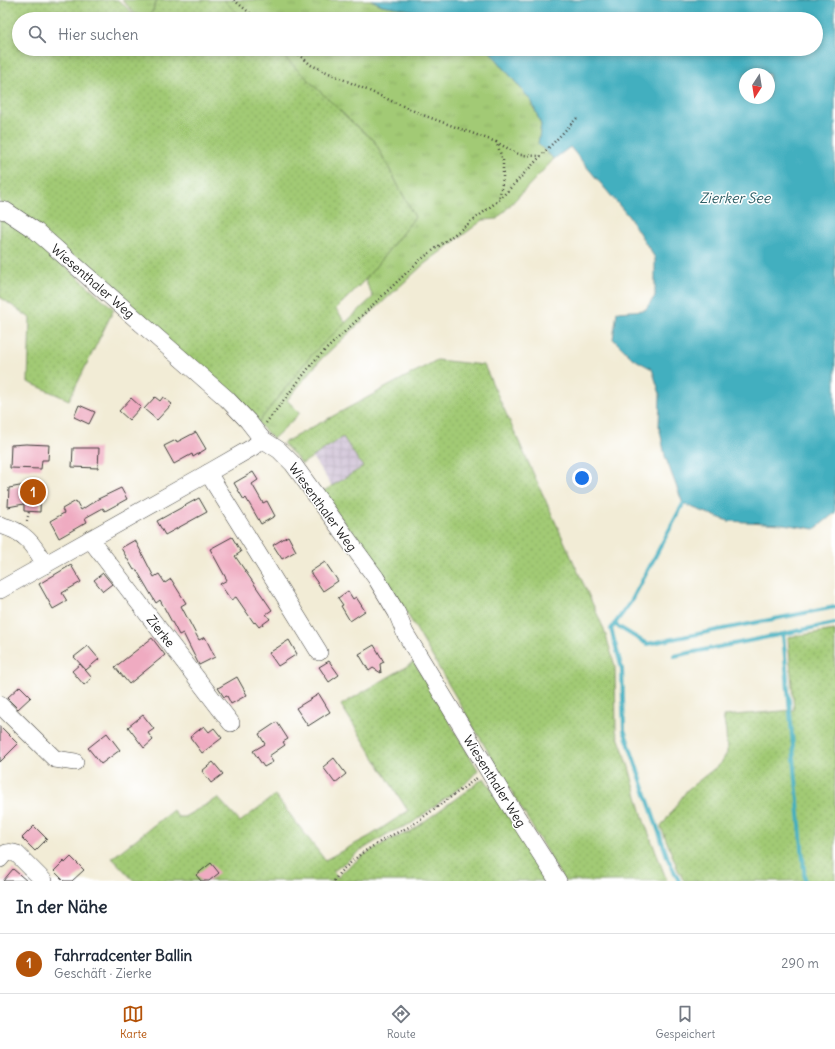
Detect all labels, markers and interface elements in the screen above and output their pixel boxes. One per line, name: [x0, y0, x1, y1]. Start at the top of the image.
search box: [12, 12, 823, 56]
icon: search: [26, 23, 48, 45]
text: Hier suchen: [58, 25, 138, 44]
north arrow: [739, 68, 775, 104]
water label: Zierker See: [700, 189, 772, 207]
street label: Wiesenthaler Weg: [47, 240, 138, 322]
street label: Wiesenthaler Weg: [285, 460, 360, 555]
your location: [572, 468, 592, 488]
pin: 1: [20, 477, 46, 507]
street label: Zierke: [143, 612, 178, 651]
street label: Wiesenthaler Weg: [459, 732, 530, 830]
text: In der Nähe: [16, 896, 108, 918]
text: Fahrradcenter Ballin: [54, 946, 192, 965]
text: 1: [26, 955, 32, 972]
text: 290 m: [781, 955, 819, 972]
text: Geschäft · Zierke: [54, 965, 152, 982]
tab: Karte: [120, 1003, 147, 1041]
tab: Route: [387, 1003, 416, 1041]
tab: Gespeichert: [656, 1003, 715, 1041]

